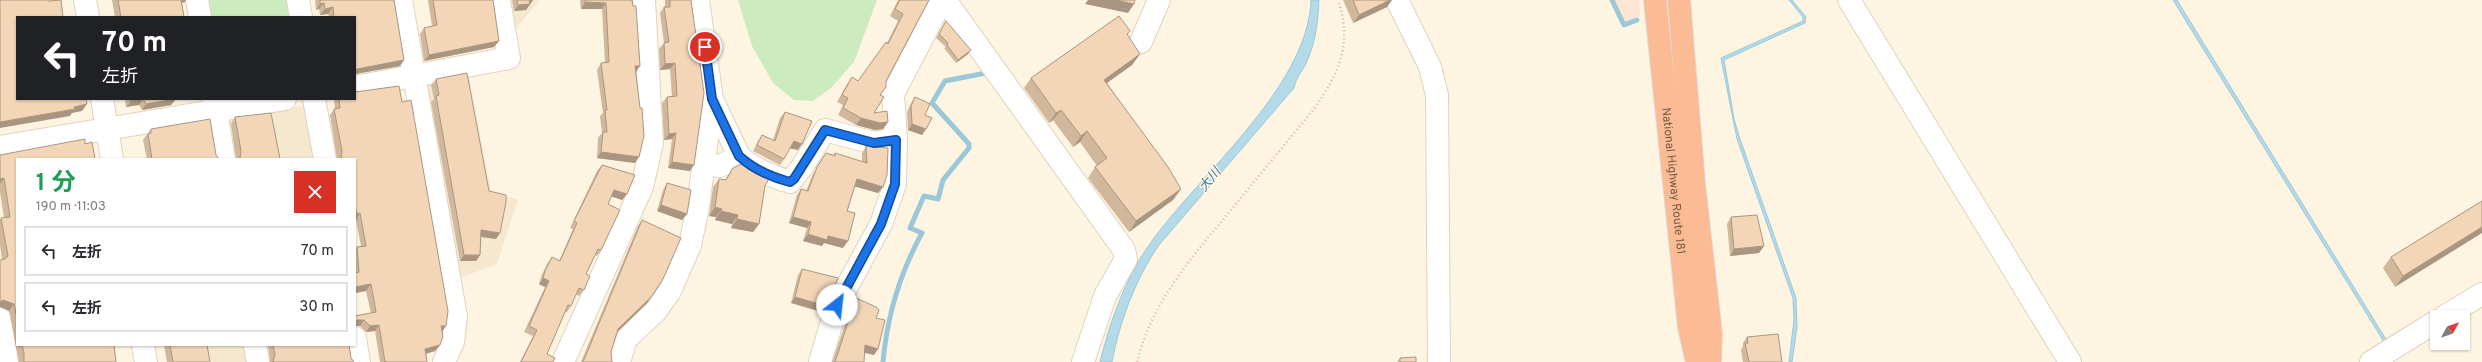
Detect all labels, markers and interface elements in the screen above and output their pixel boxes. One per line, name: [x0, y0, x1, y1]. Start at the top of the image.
text: 70 m: [102, 26, 167, 62]
pin: [688, 30, 722, 64]
icon: left: [36, 32, 88, 84]
icon: arrive: [694, 36, 716, 58]
text: 左折: [102, 66, 138, 89]
street label: National Highway Route 181: [1657, 107, 1688, 255]
water label: 大川: [1196, 164, 1226, 195]
text: 1 分: [36, 169, 76, 199]
button: close: [294, 171, 336, 213]
text: 190 m · 11:03: [36, 199, 106, 215]
icon: left: [38, 240, 60, 262]
text: 70 m: [301, 242, 334, 261]
text: 左折: [72, 244, 102, 263]
position arrow: [816, 284, 858, 326]
icon: left: [38, 296, 60, 318]
text: 30 m: [299, 298, 334, 317]
text: 左折: [72, 300, 102, 319]
north arrow: [2430, 310, 2470, 350]
map controls: [2430, 310, 2470, 350]

